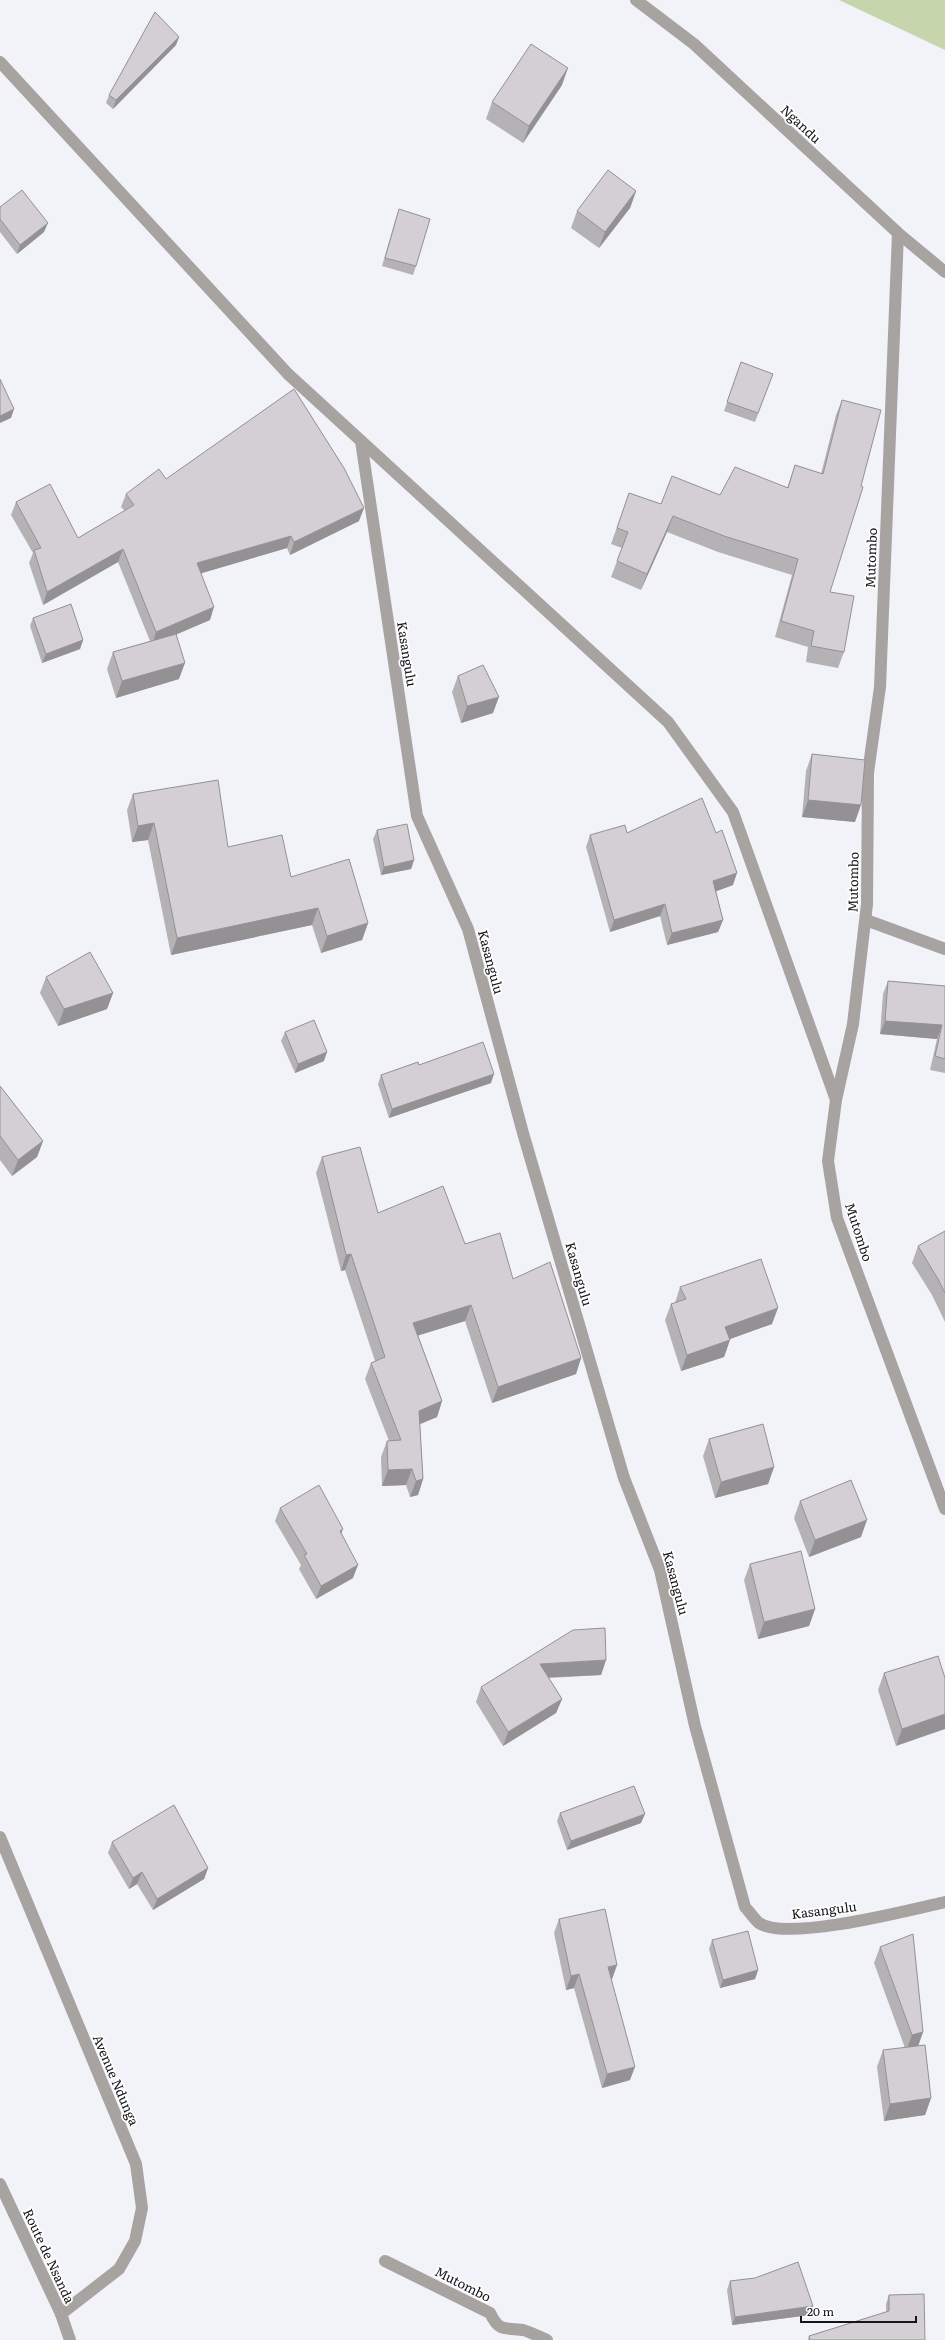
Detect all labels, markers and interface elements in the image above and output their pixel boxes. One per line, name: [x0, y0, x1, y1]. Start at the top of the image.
street label: Ngandu: [777, 100, 826, 147]
street label: Mutombo: [860, 527, 881, 589]
street label: Kasangulu: [393, 620, 422, 688]
street label: Mutombo: [842, 851, 863, 912]
street label: Kasangulu: [474, 928, 509, 996]
street label: Mutombo: [841, 1200, 878, 1264]
street label: Kasangulu: [561, 1240, 598, 1308]
street label: Kasangulu: [659, 1549, 694, 1617]
street label: Kasangulu: [790, 1896, 858, 1923]
street label: Avenue Ndunga: [89, 2031, 144, 2128]
street label: Route de Nsanda: [19, 2205, 80, 2306]
street label: Mutombo: [432, 2261, 495, 2306]
scale bar: [801, 2298, 916, 2324]
text: 20 m: [807, 2302, 834, 2320]

